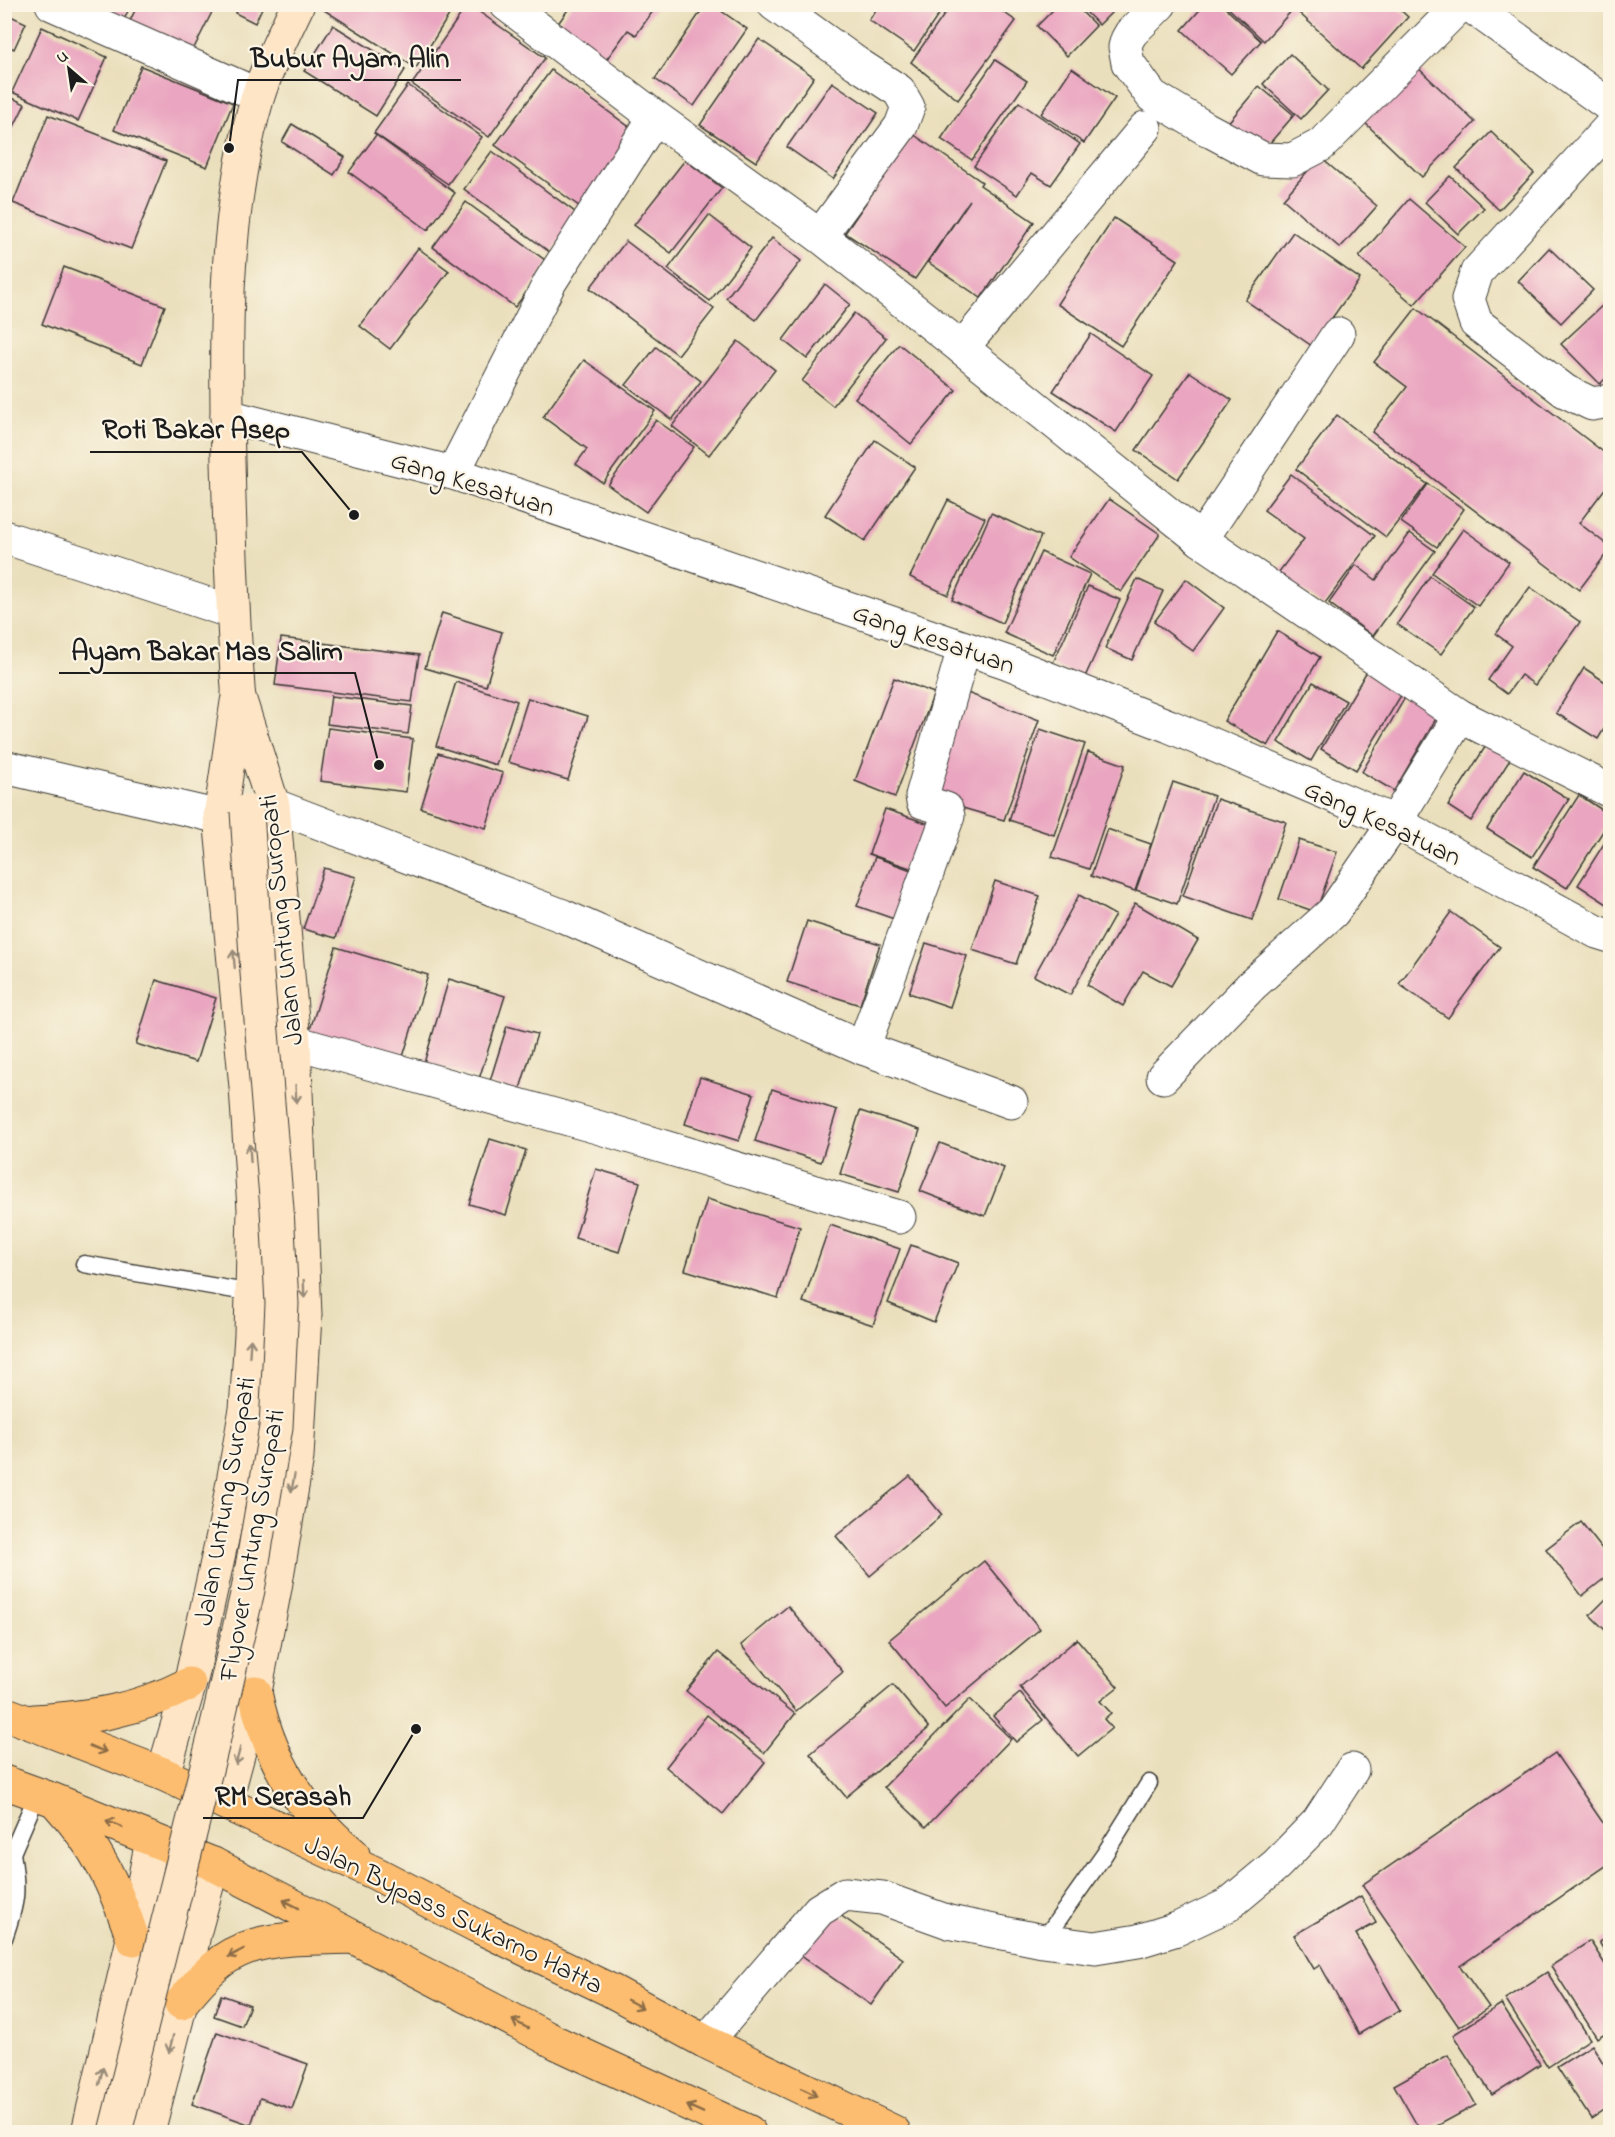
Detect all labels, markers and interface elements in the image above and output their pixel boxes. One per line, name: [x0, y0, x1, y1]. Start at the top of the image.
callout: Bubur Ayam Alin: [238, 34, 461, 80]
north arrow: [39, 39, 99, 99]
text: Bubur Ayam Alin: [249, 40, 450, 81]
text: U: [52, 45, 73, 71]
callout: Roti Bakar Asep: [90, 406, 302, 452]
text: Roti Bakar Asep: [102, 411, 290, 452]
street label: Gang Kesatuan: [385, 442, 559, 529]
street label: Gang Kesatuan: [847, 594, 1020, 686]
callout: Ayam Bakar Mas Salim: [59, 627, 355, 673]
text: Ayam Bakar Mas Salim: [71, 633, 343, 674]
street label: Gang Kesatuan: [1297, 771, 1467, 878]
street label: Jalan Untung Suropati: [250, 792, 315, 1047]
one-way arrow: [228, 949, 239, 969]
one-way arrow: [290, 1083, 301, 1103]
one-way arrow: [244, 1143, 255, 1163]
one-way arrow: [298, 1278, 309, 1298]
one-way arrow: [245, 1338, 256, 1358]
street label: Jalan Untung Suropati: [185, 1374, 268, 1629]
street label: Flyover Untung Suropati: [210, 1406, 297, 1686]
one-way arrow: [287, 1473, 298, 1492]
one-way arrow: [89, 1744, 107, 1755]
one-way arrow: [231, 1747, 243, 1766]
callout: RM Serasah: [203, 1772, 363, 1818]
text: RM Serasah: [215, 1778, 351, 1819]
one-way arrow: [105, 1818, 123, 1829]
street label: Jalan Bypass Sukarno Hatta: [297, 1827, 609, 2006]
one-way arrow: [283, 1898, 301, 1909]
one-way arrow: [228, 1947, 245, 1959]
one-way arrow: [625, 1999, 643, 2010]
one-way arrow: [512, 2018, 529, 2030]
one-way arrow: [164, 2034, 176, 2053]
one-way arrow: [96, 2066, 108, 2085]
one-way arrow: [799, 2086, 817, 2098]
one-way arrow: [687, 2103, 705, 2114]

